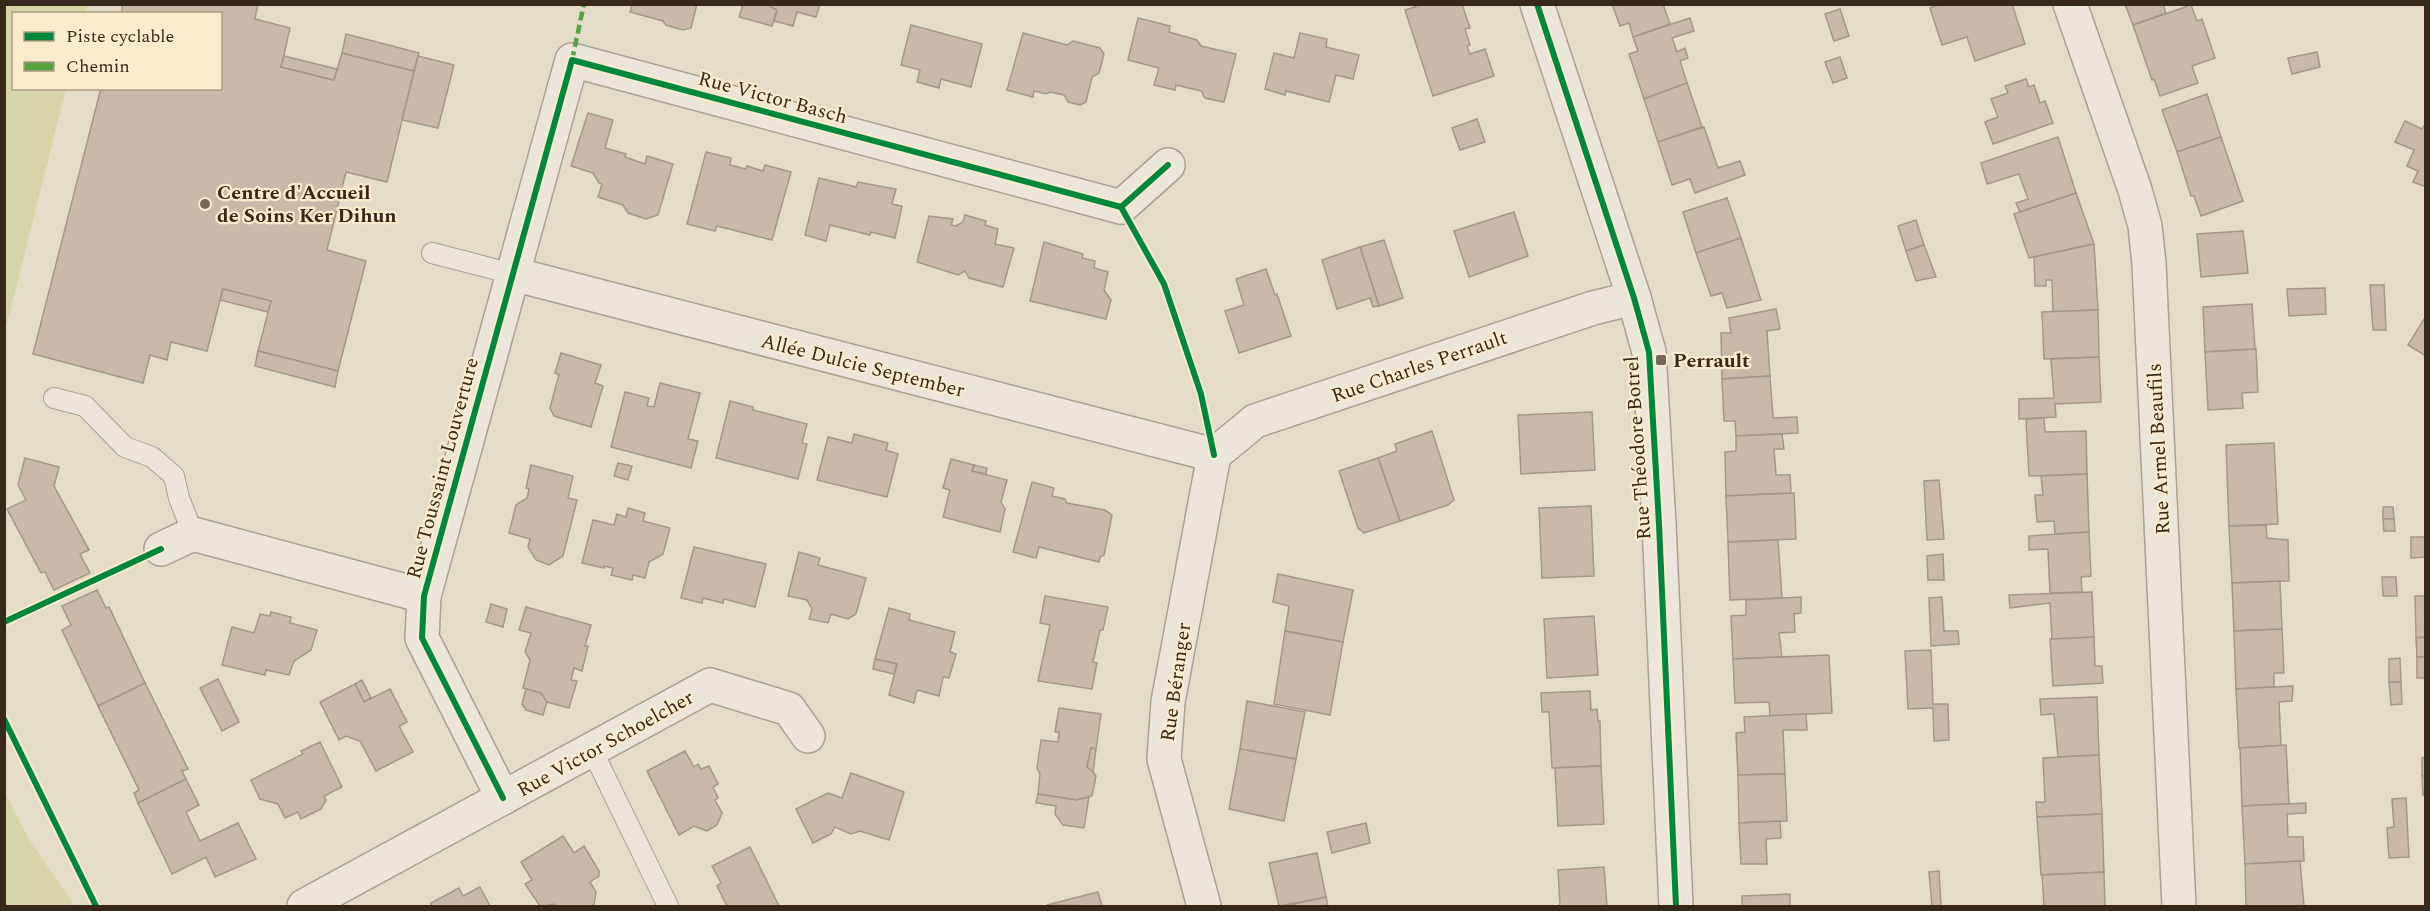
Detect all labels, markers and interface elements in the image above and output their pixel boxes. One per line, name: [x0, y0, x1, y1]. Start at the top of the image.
legend: [12, 12, 222, 90]
text: Piste cyclable: [66, 23, 174, 50]
text: Chemin: [66, 53, 130, 80]
street label: Rue Victor Basch: [695, 64, 851, 132]
place label: Centre d'Accueil de Soins Ker Dihun: [217, 178, 397, 231]
marker: Centre d'Accueil de Soins Ker Dihun: [198, 197, 212, 211]
street label: Rue Charles Perrault: [1327, 323, 1511, 411]
street label: Allée Dulcie September: [758, 326, 968, 406]
place label: Perrault: [1673, 346, 1750, 376]
marker: Perrault: [1654, 353, 1668, 367]
street label: Rue Toussaint Louverture: [399, 354, 487, 582]
street label: Rue Théodore Botrel: [1617, 355, 1659, 541]
street label: Rue Armel Beaufils: [2140, 362, 2178, 535]
street label: Rue Béranger: [1153, 621, 1199, 744]
street label: Rue Victor Schoelcher: [512, 683, 699, 805]

